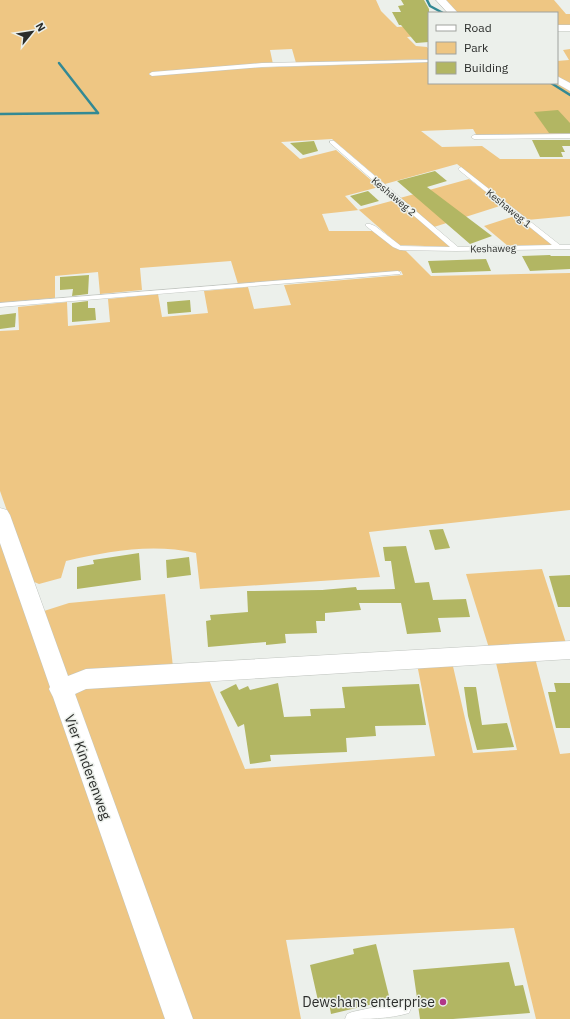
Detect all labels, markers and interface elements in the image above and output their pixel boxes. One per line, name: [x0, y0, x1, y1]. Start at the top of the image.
north arrow: [12, 12, 52, 52]
legend: [428, 12, 558, 84]
text: N: [33, 20, 49, 34]
text: Road: [464, 20, 492, 35]
text: Park: [464, 40, 489, 55]
text: Building: [464, 60, 509, 75]
street label: Keshaweg 2: [369, 174, 419, 219]
street label: Keshaweg 1: [484, 186, 534, 230]
street label: Keshaweg: [470, 242, 517, 255]
street label: Vier Kinderenweg: [61, 712, 116, 823]
place label: Dewshans enterprise: [302, 993, 435, 1011]
marker: Dewshans enterprise: [438, 997, 448, 1007]

